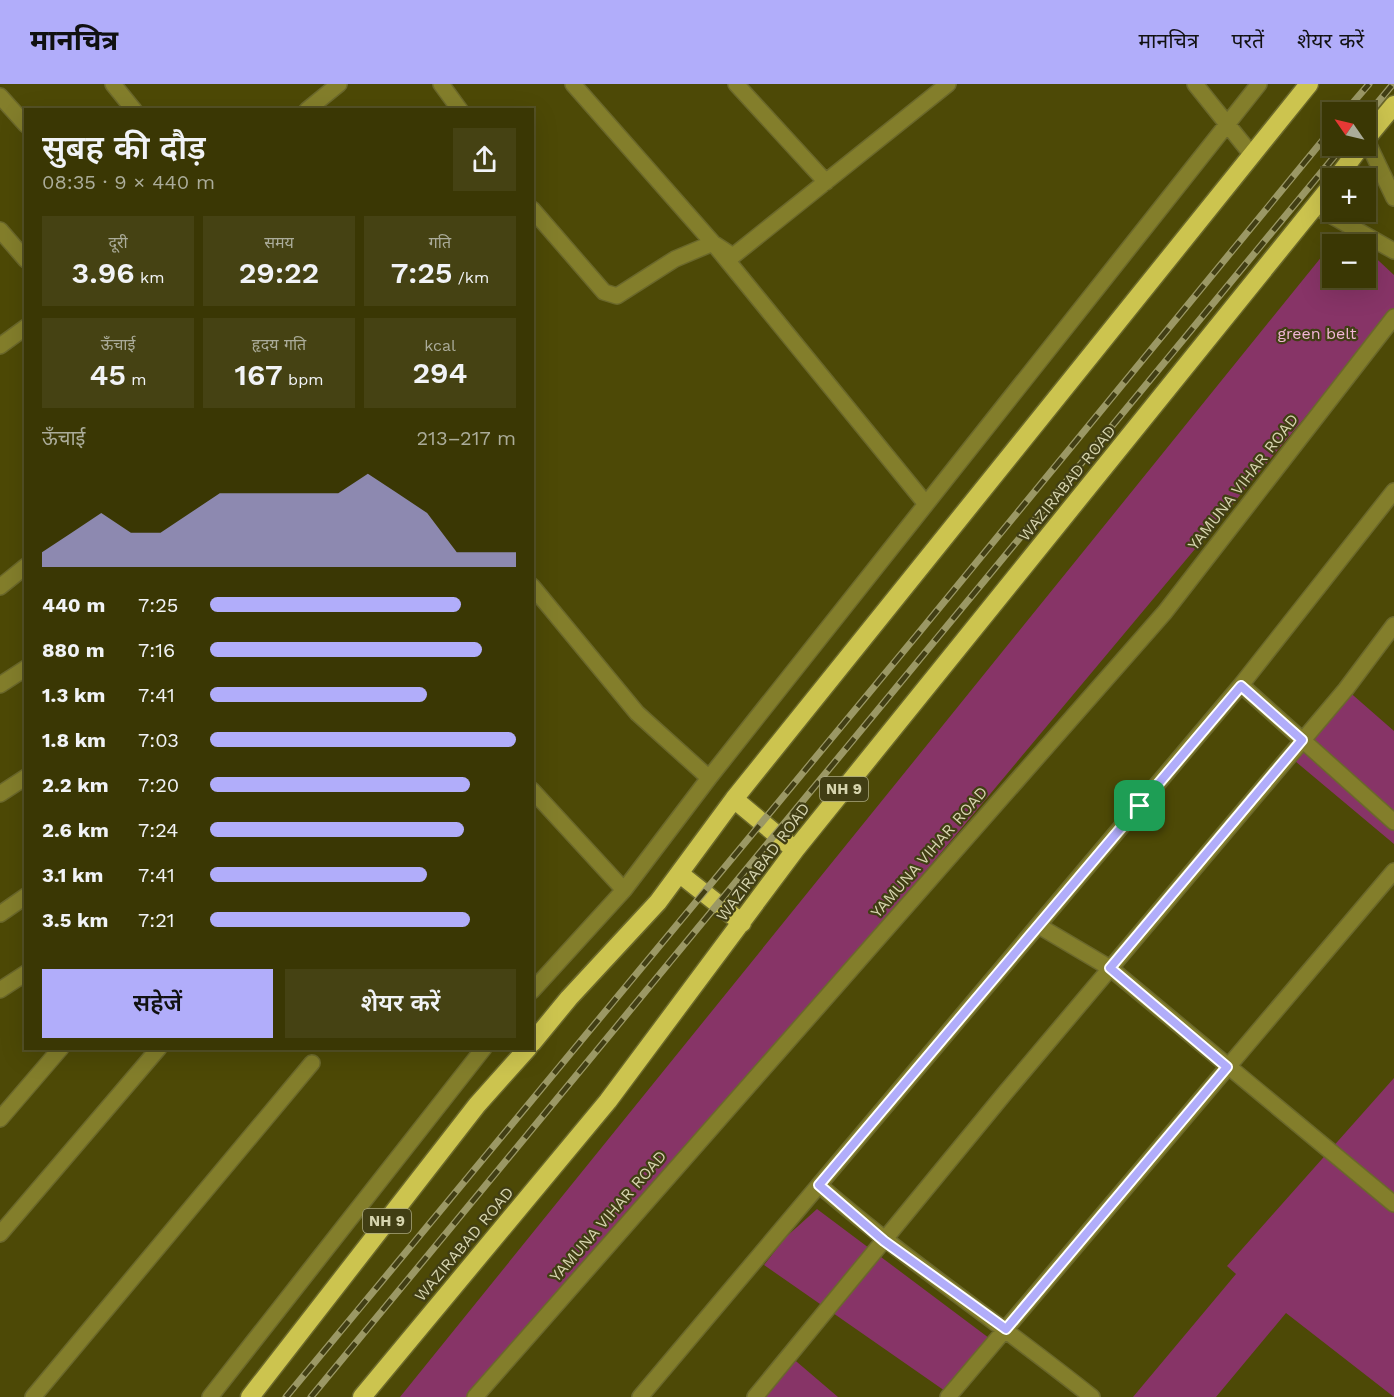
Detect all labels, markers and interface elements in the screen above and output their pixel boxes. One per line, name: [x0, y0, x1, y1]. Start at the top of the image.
text: मानचित्र: [30, 24, 118, 57]
text: मानचित्र: [1139, 28, 1199, 53]
text: परतें: [1232, 28, 1264, 53]
text: शेयर करें: [1297, 28, 1364, 53]
north arrow: [1322, 102, 1376, 156]
map controls: [1322, 102, 1376, 288]
text: सुबह की दौड़: [42, 128, 206, 167]
button: share: [453, 128, 516, 191]
button: +: [1322, 168, 1376, 222]
text: 08:35 · 9 × 440 m: [42, 170, 215, 194]
text: दूरी: [108, 233, 128, 252]
text: समय: [264, 233, 294, 252]
text: गति: [429, 233, 451, 252]
button: −: [1322, 234, 1376, 288]
text: 3.96: [72, 255, 135, 290]
text: 29:22: [239, 255, 319, 290]
text: 7:25: [391, 255, 452, 290]
text: km: [135, 268, 164, 287]
text: /km: [452, 268, 489, 287]
park label: green belt: [1277, 324, 1357, 343]
text: ऊँचाई: [101, 335, 135, 354]
text: हृदय गति: [252, 335, 306, 354]
text: kcal: [424, 336, 456, 355]
text: 294: [412, 355, 468, 390]
text: 45: [89, 357, 126, 392]
text: 167: [235, 357, 283, 392]
text: m: [126, 370, 147, 389]
text: bpm: [283, 370, 323, 389]
street label: YAMUNA VIHAR ROAD: [1184, 410, 1302, 554]
street label: WAZIRABAD ROAD: [1014, 421, 1120, 545]
text: ऊँचाई: [42, 426, 85, 450]
text: 213–217 m: [416, 426, 516, 450]
text: 440 m: [42, 593, 105, 617]
text: 7:25: [138, 593, 178, 617]
text: 880 m: [42, 638, 105, 662]
text: 7:16: [138, 638, 175, 662]
text: 1.3 km: [42, 683, 105, 707]
text: 7:41: [138, 683, 175, 707]
text: 1.8 km: [42, 728, 106, 752]
text: 7:03: [138, 728, 179, 752]
text: 2.2 km: [42, 773, 109, 797]
text: 7:20: [138, 773, 179, 797]
road number: NH 9: [820, 777, 868, 801]
pin: [1114, 780, 1165, 831]
street label: YAMUNA VIHAR ROAD: [867, 782, 991, 922]
icon: arrive: [1123, 789, 1156, 822]
street label: WAZIRABAD ROAD: [712, 799, 814, 925]
text: 2.6 km: [42, 818, 109, 842]
text: 7:24: [138, 818, 178, 842]
text: 3.1 km: [42, 863, 103, 887]
text: 7:41: [138, 863, 175, 887]
text: 3.5 km: [42, 908, 108, 932]
text: 7:21: [138, 908, 175, 932]
button: सहेजें: [42, 969, 273, 1038]
button: शेयर करें: [285, 969, 516, 1038]
street label: YAMUNA VIHAR ROAD: [546, 1146, 670, 1286]
street label: WAZIRABAD ROAD: [411, 1183, 517, 1305]
road number: NH 9: [363, 1209, 411, 1233]

